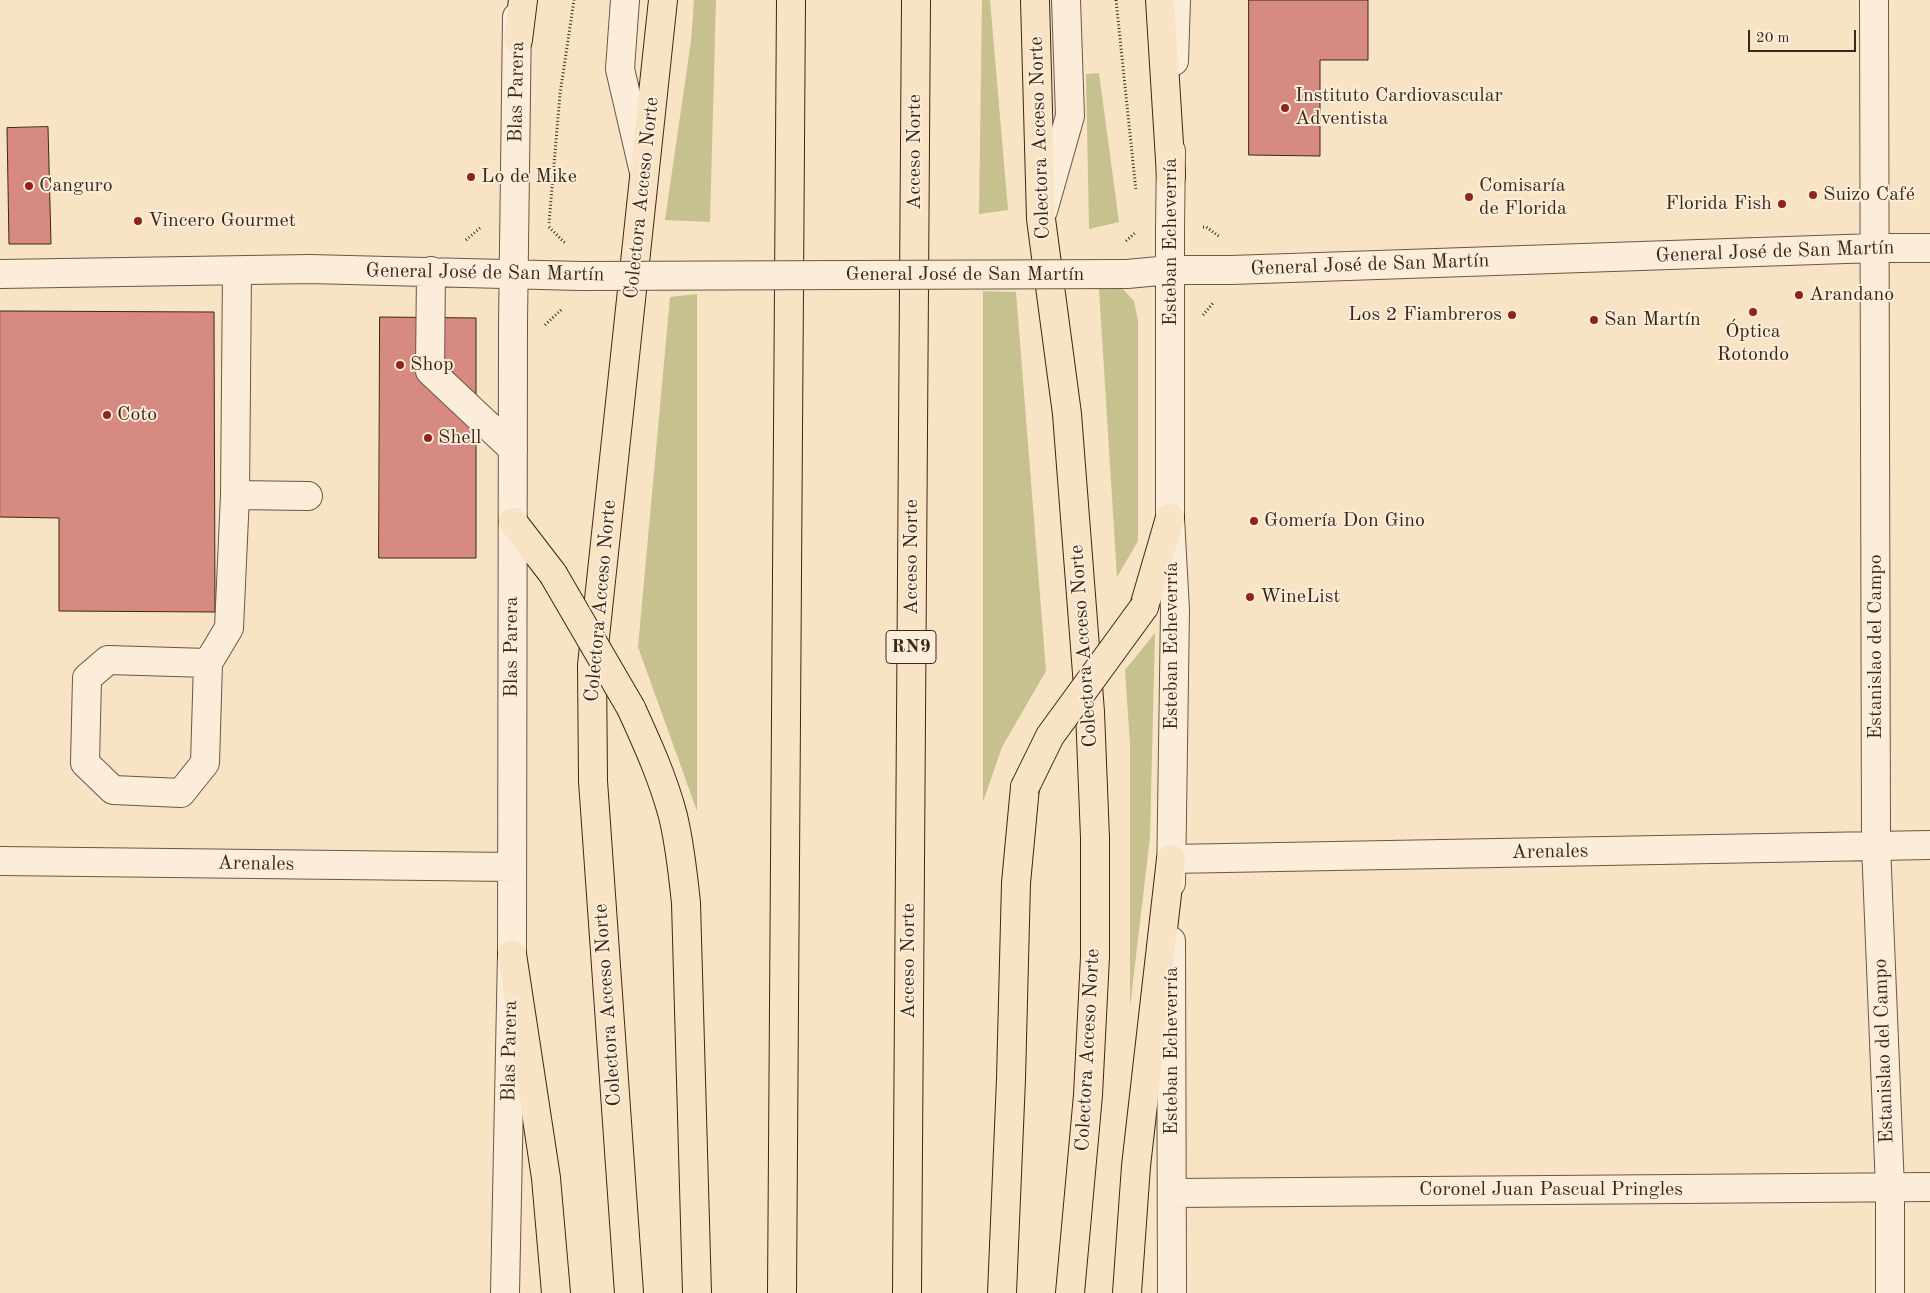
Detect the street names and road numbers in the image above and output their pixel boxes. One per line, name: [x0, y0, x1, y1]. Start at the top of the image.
street label: Colectora Acceso Norte: [1024, 36, 1056, 240]
street label: Blas Parera: [504, 41, 530, 143]
street label: Acceso Norte: [903, 94, 927, 210]
street label: Colectora Acceso Norte: [619, 96, 665, 300]
street label: Esteban Echeverría: [1159, 158, 1183, 326]
street label: General José de San Martín: [1655, 236, 1895, 268]
street label: General José de San Martín: [1250, 249, 1490, 281]
street label: General José de San Martín: [365, 259, 605, 287]
street label: General José de San Martín: [846, 263, 1084, 287]
street label: Colectora Acceso Norte: [580, 499, 622, 703]
street label: Acceso Norte: [900, 499, 924, 615]
street label: Colectora Acceso Norte: [1065, 544, 1103, 748]
street label: Estanislao del Campo: [1864, 554, 1888, 740]
street label: Esteban Echeverría: [1160, 562, 1184, 730]
street label: Blas Parera: [500, 596, 524, 698]
road number: RN9: [886, 630, 936, 664]
street label: Arenales: [1511, 839, 1589, 865]
street label: Arenales: [217, 851, 295, 877]
street label: Colectora Acceso Norte: [589, 903, 627, 1107]
street label: Acceso Norte: [897, 903, 921, 1019]
street label: Colectora Acceso Norte: [1071, 948, 1105, 1152]
street label: Estanislao del Campo: [1869, 958, 1899, 1144]
street label: Esteban Echeverría: [1160, 967, 1184, 1135]
street label: Blas Parera: [497, 1000, 523, 1102]
street label: Coronel Juan Pascual Pringles: [1419, 1178, 1683, 1202]

